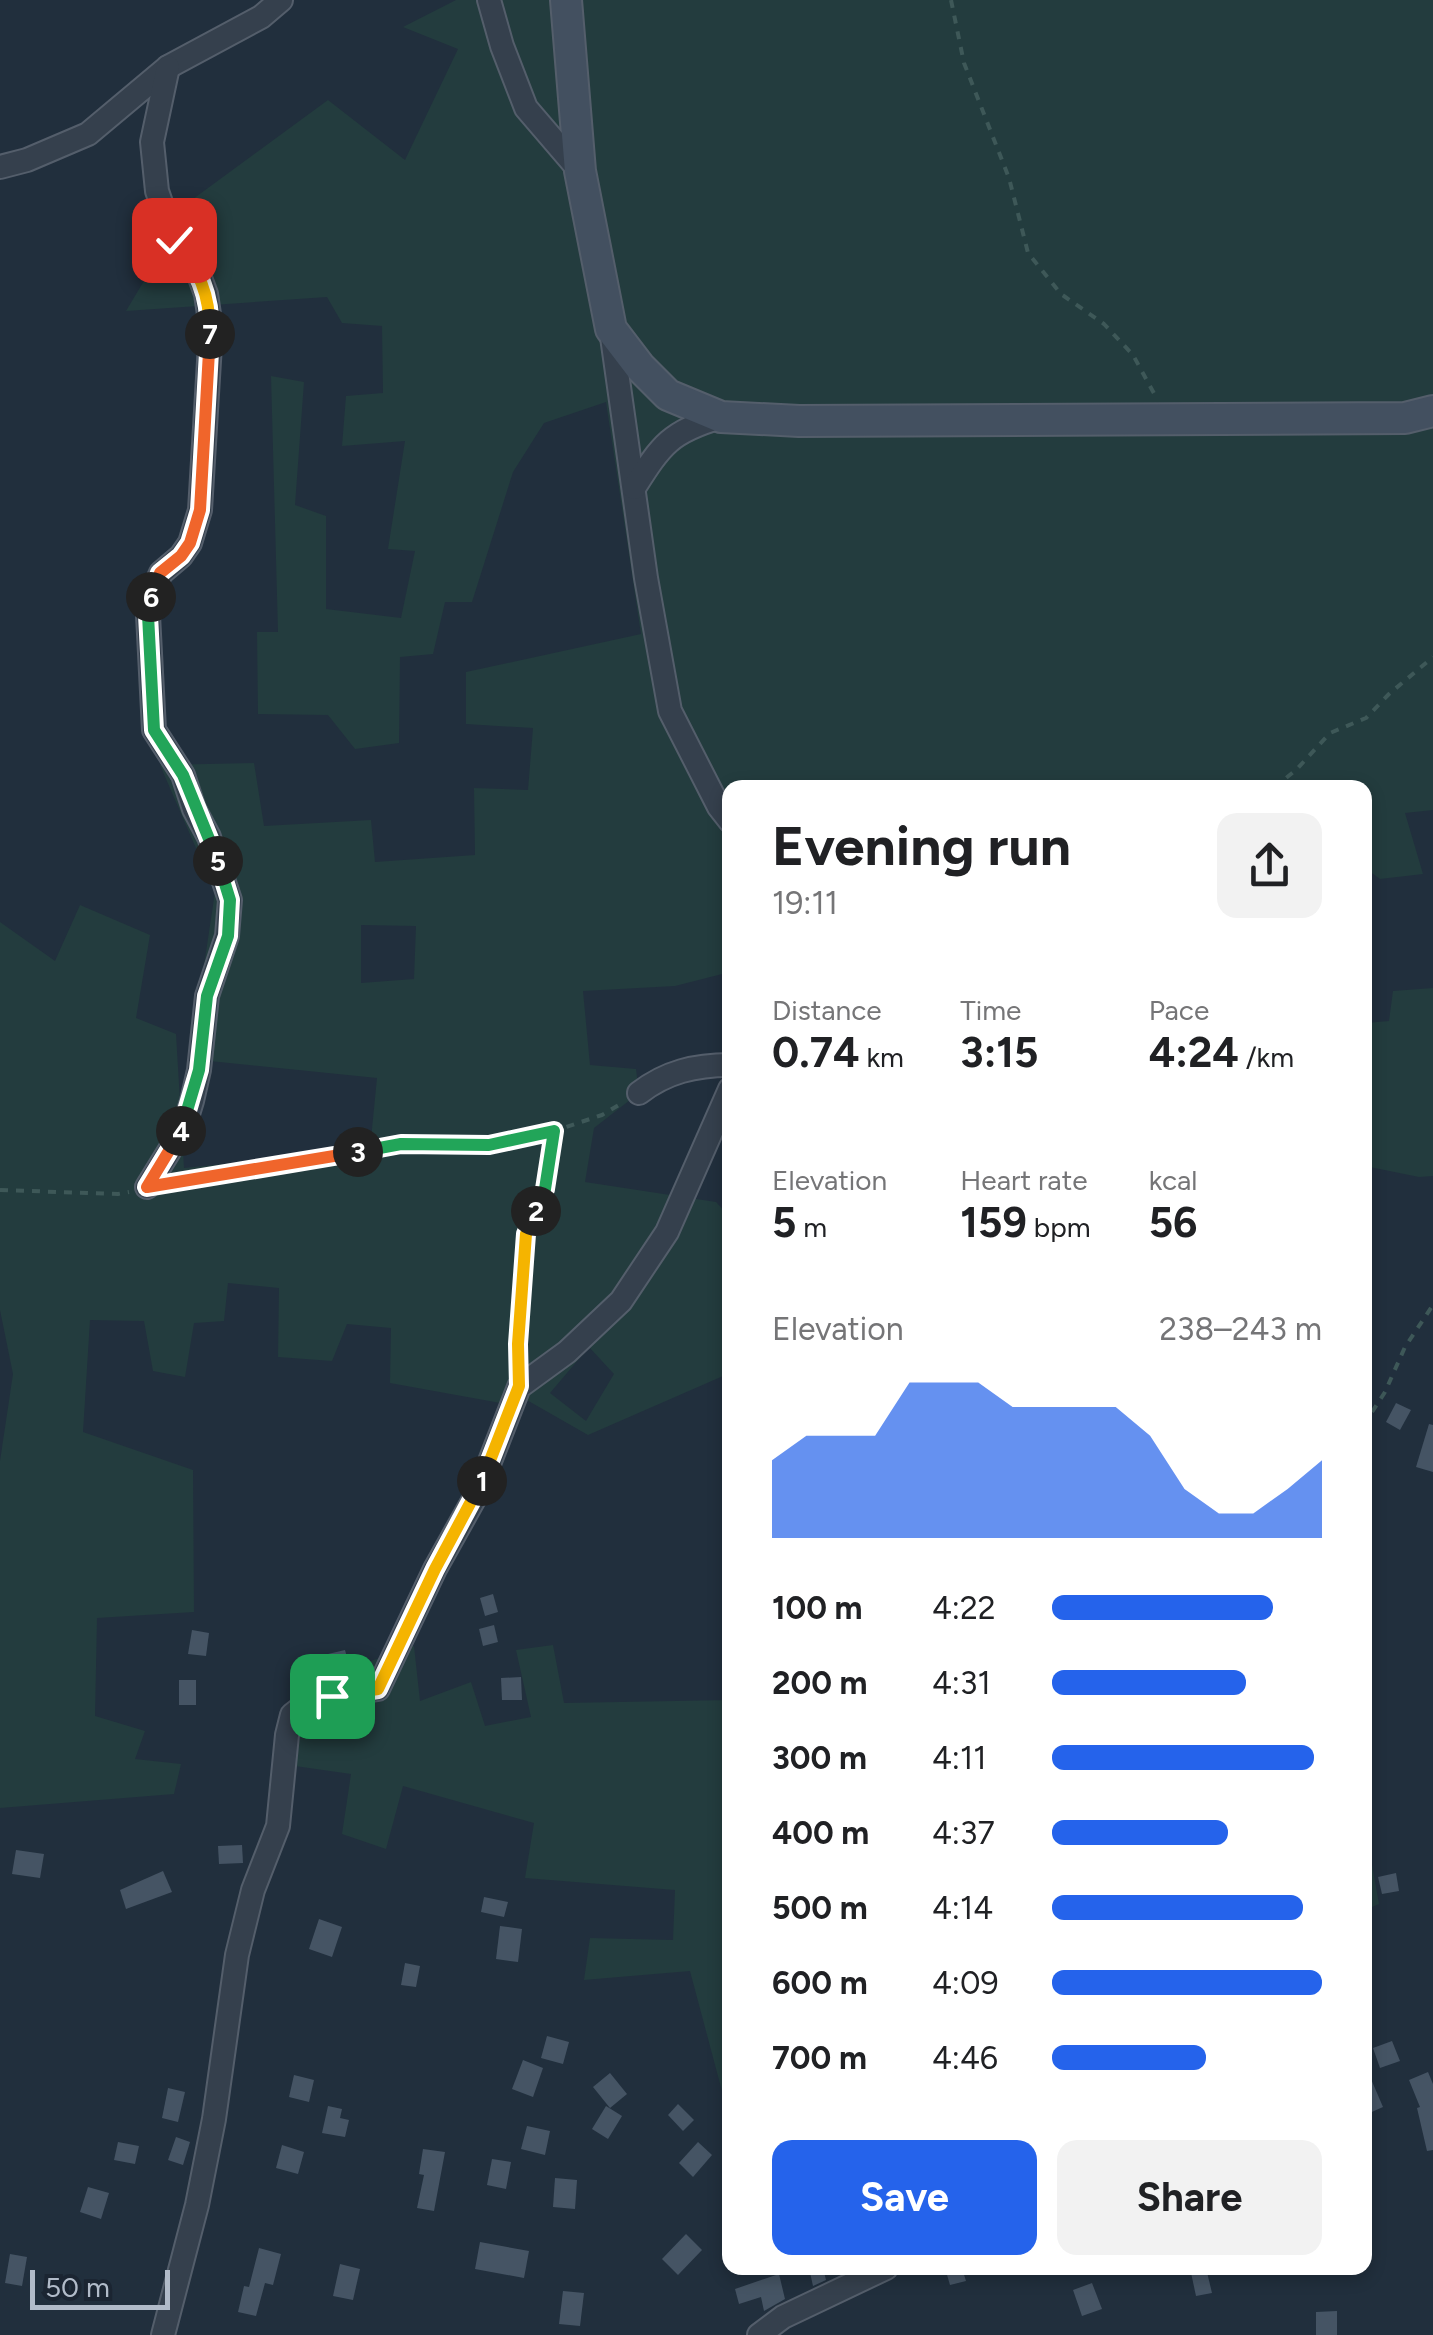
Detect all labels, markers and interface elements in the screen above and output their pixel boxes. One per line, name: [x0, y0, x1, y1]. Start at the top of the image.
pin: [132, 198, 217, 283]
icon: check: [147, 213, 202, 268]
pin: 7: [185, 309, 235, 359]
text: 7: [202, 317, 218, 351]
pin: 6: [126, 572, 176, 622]
text: 6: [143, 580, 159, 614]
text: Evening run: [772, 813, 1071, 879]
button: share: [1217, 813, 1322, 918]
pin: 5: [193, 836, 243, 886]
text: 5: [210, 844, 226, 878]
text: 19:11: [772, 884, 838, 922]
text: Distance: [772, 993, 882, 1027]
text: Time: [960, 993, 1021, 1027]
text: Pace: [1149, 993, 1209, 1027]
text: 0.74: [772, 1027, 860, 1078]
text: 3:15: [960, 1027, 1038, 1078]
text: 4:24: [1149, 1027, 1239, 1078]
text: km: [860, 1040, 904, 1074]
text: /km: [1239, 1040, 1294, 1074]
pin: 4: [156, 1106, 206, 1156]
text: 4: [172, 1114, 190, 1148]
pin: 3: [333, 1127, 383, 1177]
text: 3: [350, 1135, 366, 1169]
text: Elevation: [772, 1163, 887, 1197]
text: Heart rate: [960, 1163, 1087, 1197]
text: kcal: [1149, 1163, 1198, 1197]
pin: 2: [511, 1186, 561, 1236]
text: 2: [528, 1194, 544, 1228]
text: 5: [772, 1197, 796, 1248]
text: 159: [960, 1197, 1027, 1248]
text: 56: [1149, 1197, 1197, 1248]
text: m: [796, 1210, 827, 1244]
text: bpm: [1027, 1210, 1091, 1244]
text: Elevation: [772, 1310, 904, 1348]
text: 238–243 m: [1159, 1310, 1322, 1348]
pin: 1: [457, 1456, 507, 1506]
text: 1: [476, 1464, 488, 1498]
text: 100 m: [772, 1589, 863, 1627]
text: 4:22: [932, 1589, 996, 1627]
pin: [290, 1654, 375, 1739]
text: 200 m: [772, 1664, 868, 1702]
text: 4:31: [932, 1664, 991, 1702]
icon: arrive: [305, 1669, 360, 1724]
text: 300 m: [772, 1739, 867, 1777]
text: 4:11: [932, 1739, 986, 1777]
text: 400 m: [772, 1814, 869, 1852]
text: 4:37: [932, 1814, 995, 1852]
text: 500 m: [772, 1889, 868, 1927]
text: 4:14: [932, 1889, 993, 1927]
text: 600 m: [772, 1964, 868, 2002]
text: 4:09: [932, 1964, 999, 2002]
text: 700 m: [772, 2039, 867, 2077]
text: 4:46: [932, 2039, 998, 2077]
button: Save: [772, 2140, 1037, 2255]
button: Share: [1057, 2140, 1322, 2255]
scale bar: [30, 2265, 170, 2310]
text: 50 m: [45, 2270, 110, 2304]

